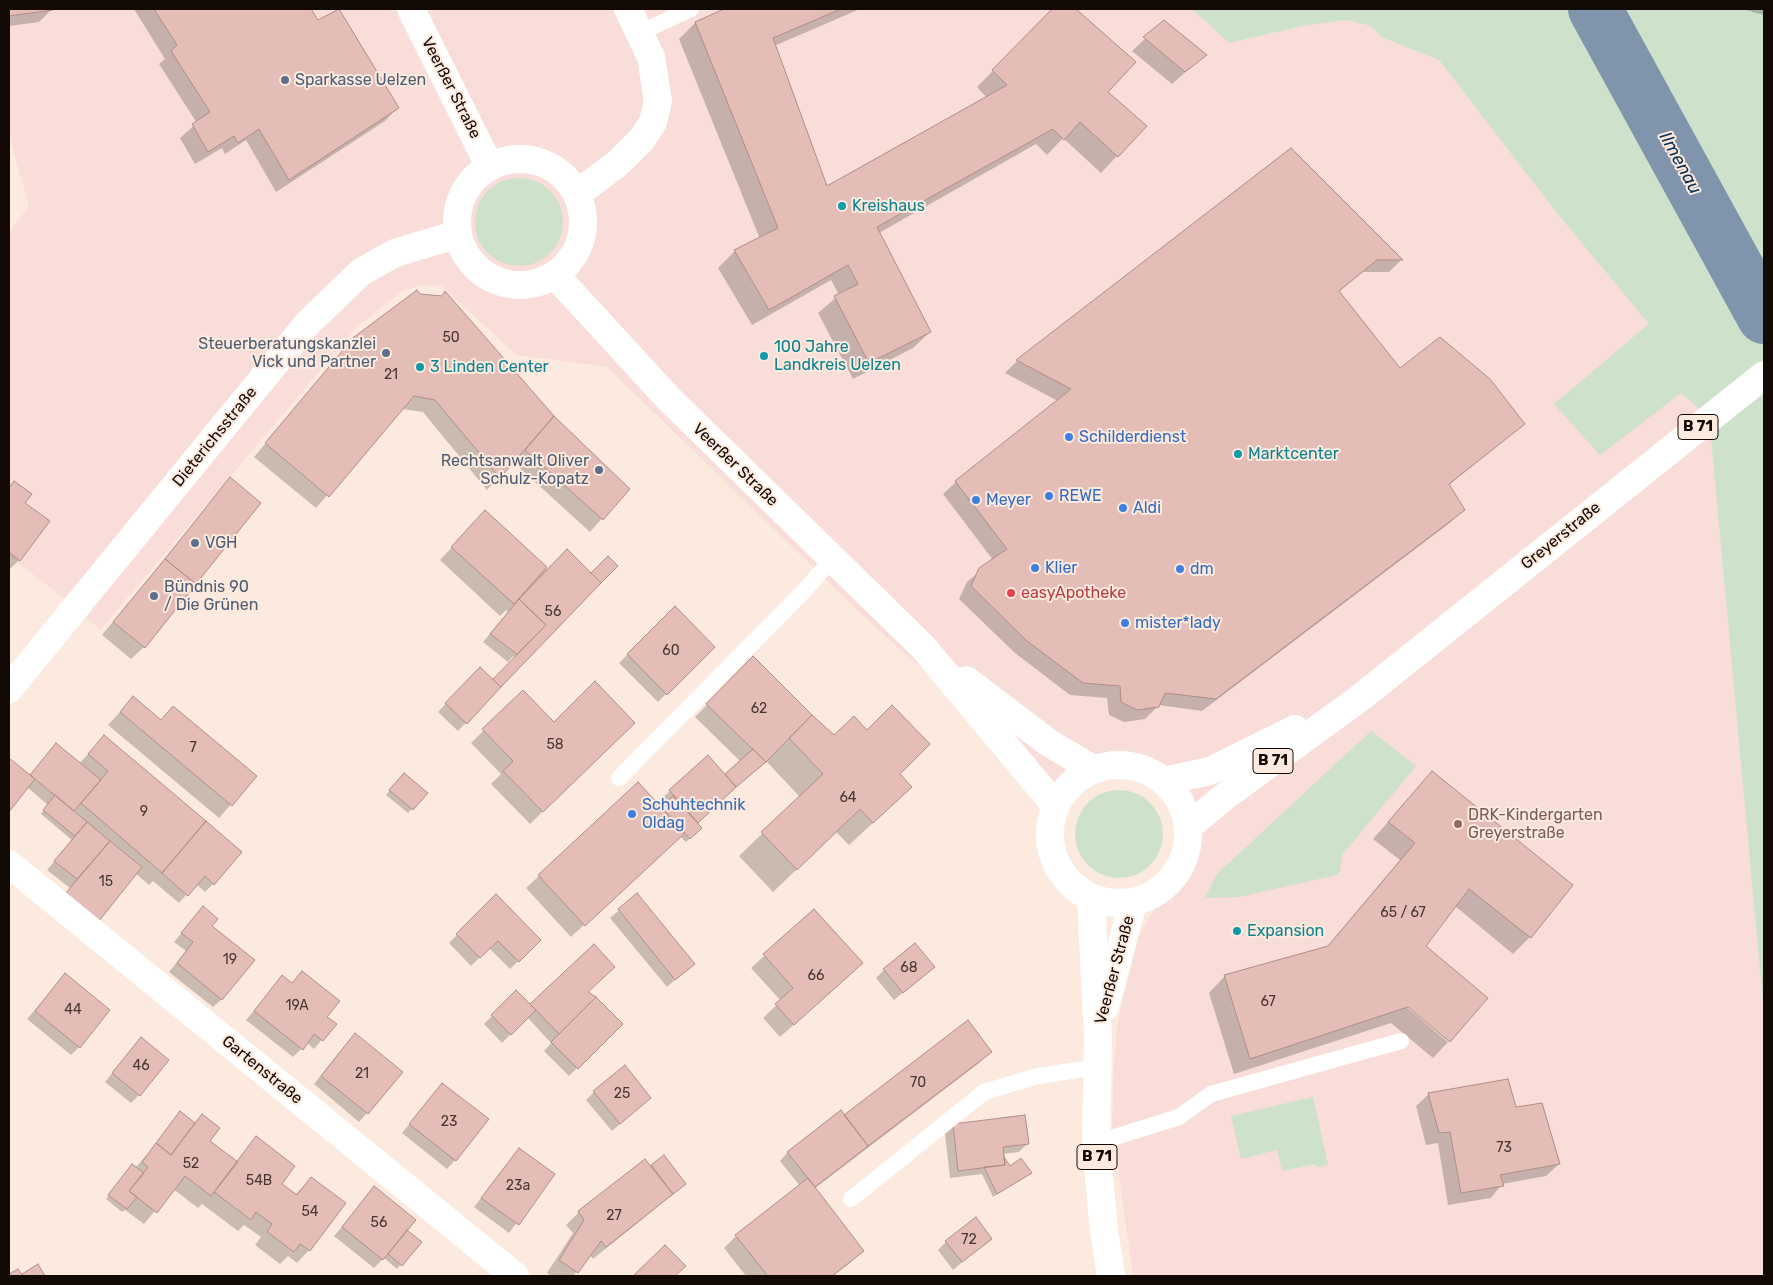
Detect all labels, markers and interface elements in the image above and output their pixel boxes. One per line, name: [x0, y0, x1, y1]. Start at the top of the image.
street label: Veerßer Straße: [417, 34, 485, 142]
place label: Sparkasse Uelzen: [295, 70, 426, 90]
marker: Sparkasse Uelzen: [279, 74, 291, 86]
water label: Ilmenau: [1654, 128, 1706, 198]
place label: Kreishaus: [852, 196, 925, 216]
marker: Kreishaus: [836, 200, 848, 212]
house number: 50: [442, 330, 460, 346]
place label: Steuerberatungskanzlei Vick und Partner: [198, 334, 376, 372]
place label: 100 Jahre Landkreis Uelzen: [774, 337, 901, 375]
marker: Steuerberatungskanzlei Vick und Partner: [380, 347, 392, 359]
marker: 100 Jahre Landkreis Uelzen: [758, 350, 770, 362]
place label: 3 Linden Center: [430, 357, 549, 377]
marker: 3 Linden Center: [414, 361, 426, 373]
house number: 21: [384, 367, 398, 383]
street label: Dieterichsstraße: [169, 383, 261, 491]
road number: B 71: [1678, 414, 1718, 440]
street label: Veerßer Straße: [688, 419, 782, 511]
place label: Schilderdienst: [1079, 427, 1186, 447]
marker: Schilderdienst: [1063, 431, 1075, 443]
place label: Marktcenter: [1248, 444, 1339, 464]
marker: Marktcenter: [1232, 448, 1244, 460]
place label: Rechtsanwalt Oliver Schulz-Kopatz: [441, 451, 589, 489]
marker: Rechtsanwalt Oliver Schulz-Kopatz: [593, 464, 605, 476]
place label: REWE: [1059, 486, 1102, 506]
place label: Meyer: [986, 490, 1031, 510]
marker: REWE: [1043, 490, 1055, 502]
marker: Meyer: [970, 494, 982, 506]
place label: Aldi: [1133, 498, 1161, 518]
street label: Greyerstraße: [1517, 498, 1605, 574]
marker: Aldi: [1117, 502, 1129, 514]
place label: VGH: [205, 533, 237, 553]
marker: VGH: [189, 537, 201, 549]
place label: Klier: [1045, 558, 1077, 578]
place label: dm: [1190, 559, 1214, 579]
marker: Klier: [1029, 562, 1041, 574]
marker: dm: [1174, 563, 1186, 575]
place label: Bündnis 90 / Die Grünen: [164, 577, 258, 615]
place label: easyApotheke: [1021, 583, 1126, 603]
marker: easyApotheke: [1005, 587, 1017, 599]
marker: Bündnis 90 / Die Grünen: [148, 590, 160, 602]
house number: 56: [545, 604, 561, 620]
place label: mister*lady: [1135, 613, 1221, 633]
marker: mister*lady: [1119, 617, 1131, 629]
house number: 60: [662, 643, 680, 659]
house number: 62: [751, 701, 767, 717]
house number: 58: [546, 737, 564, 753]
house number: 7: [189, 740, 197, 756]
road number: B 71: [1253, 748, 1293, 774]
house number: 64: [839, 790, 857, 806]
place label: Schuhtechnik Oldag: [642, 795, 745, 833]
house number: 9: [140, 804, 148, 820]
place label: DRK-Kindergarten Greyerstraße: [1468, 805, 1603, 843]
marker: Schuhtechnik Oldag: [626, 808, 638, 820]
marker: DRK-Kindergarten Greyerstraße: [1452, 818, 1464, 830]
house number: 15: [99, 874, 113, 890]
house number: 65 / 67: [1380, 905, 1426, 921]
street label: Veerßer Straße: [1091, 914, 1139, 1026]
place label: Expansion: [1247, 921, 1324, 941]
marker: Expansion: [1231, 925, 1243, 937]
house number: 19: [223, 952, 237, 968]
house number: 68: [900, 960, 918, 976]
house number: 66: [808, 968, 824, 984]
house number: 67: [1260, 994, 1276, 1010]
house number: 19A: [285, 998, 309, 1014]
house number: 44: [64, 1002, 82, 1018]
street label: Gartenstraße: [218, 1032, 306, 1108]
house number: 46: [132, 1058, 150, 1074]
house number: 21: [355, 1066, 369, 1082]
house number: 70: [910, 1075, 926, 1091]
house number: 25: [614, 1086, 630, 1102]
house number: 23: [441, 1114, 457, 1130]
house number: 73: [1496, 1140, 1512, 1156]
road number: B 71: [1077, 1144, 1117, 1170]
house number: 52: [183, 1156, 199, 1172]
house number: 54B: [246, 1173, 272, 1189]
house number: 23a: [506, 1178, 530, 1194]
house number: 54: [301, 1204, 319, 1220]
house number: 27: [606, 1208, 622, 1224]
house number: 56: [371, 1215, 387, 1231]
house number: 72: [961, 1232, 977, 1248]

